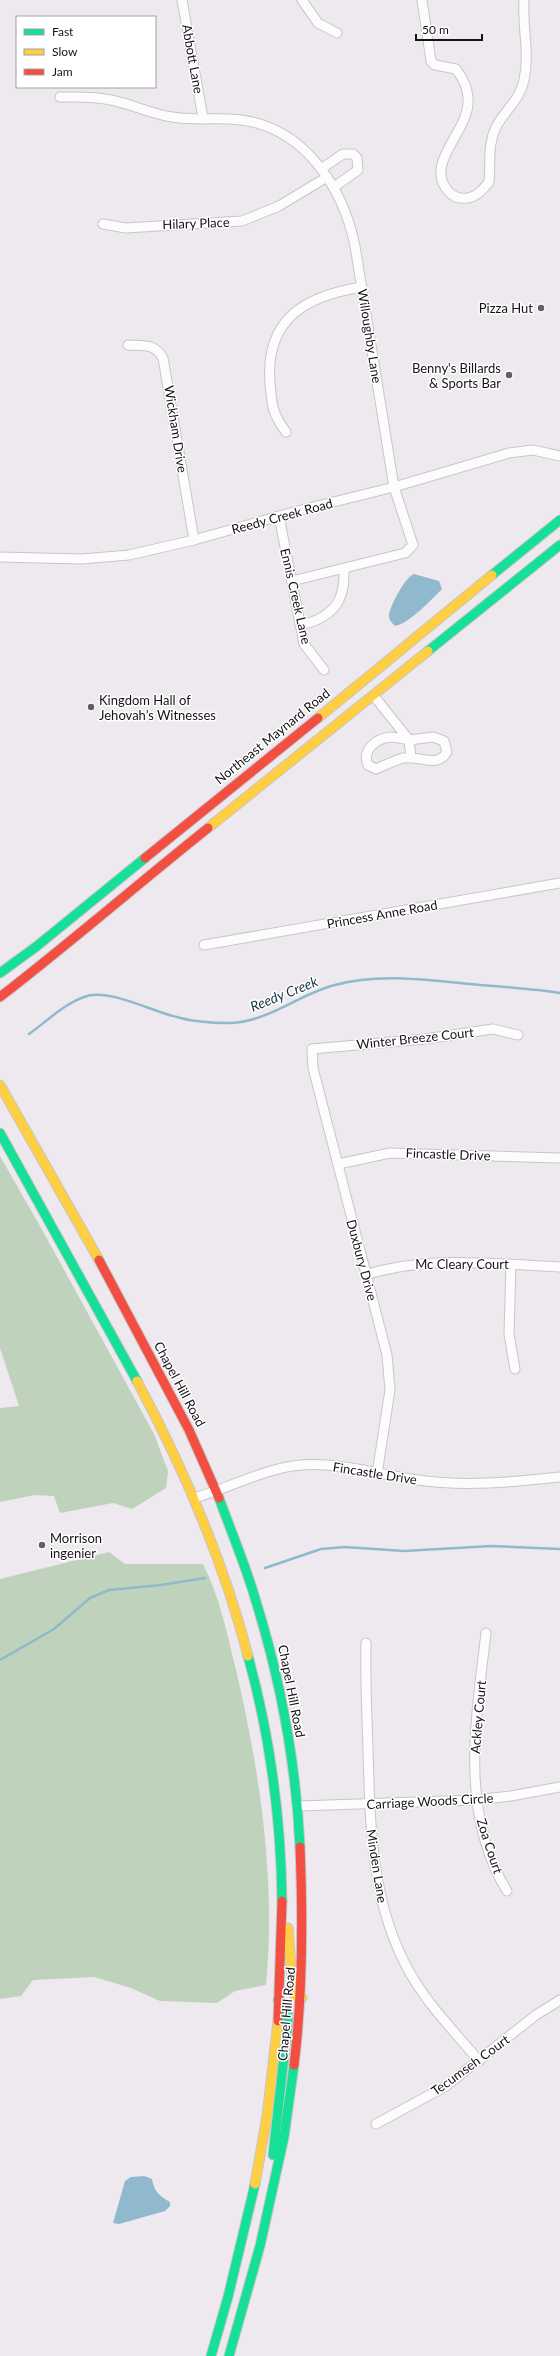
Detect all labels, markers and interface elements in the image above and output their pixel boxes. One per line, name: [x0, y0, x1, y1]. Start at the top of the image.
legend: [16, 16, 156, 88]
scale bar: [416, 16, 482, 42]
text: 50 m: [422, 22, 449, 37]
street label: Abbott Lane: [179, 23, 207, 95]
text: Fast: [52, 24, 74, 39]
text: Slow: [52, 44, 78, 59]
text: Jam: [52, 64, 73, 79]
street label: Hilary Place: [162, 214, 230, 232]
street label: Willoughby Lane: [355, 288, 385, 384]
place label: Pizza Hut: [479, 300, 533, 316]
marker: Pizza Hut: [536, 303, 546, 313]
place label: Benny's Billards & Sports Bar: [412, 360, 501, 391]
marker: Benny's Billards & Sports Bar: [504, 370, 514, 380]
street label: Wickham Drive: [161, 384, 191, 474]
street label: Reedy Creek Road: [230, 495, 334, 537]
street label: Ennis Creek Lane: [277, 546, 315, 646]
street label: Northeast Maynard Road: [211, 685, 333, 787]
place label: Kingdom Hall of Jehovah’s Witnesses: [99, 692, 216, 723]
marker: Kingdom Hall of Jehovah’s Witnesses: [86, 702, 96, 712]
street label: Princess Anne Road: [325, 896, 439, 932]
water label: Reedy Creek: [248, 972, 320, 1015]
street label: Winter Breeze Court: [356, 1024, 475, 1052]
street label: Fincastle Drive: [405, 1145, 491, 1163]
street label: Duxbury Drive: [343, 1218, 381, 1303]
street label: Mc Cleary Court: [415, 1256, 509, 1272]
street label: Chapel Hill Road: [151, 1339, 209, 1429]
street label: Fincastle Drive: [332, 1458, 418, 1488]
place label: Morrison ingenier: [50, 1530, 102, 1561]
marker: Morrison ingenier: [37, 1540, 47, 1550]
street label: Chapel Hill Road: [275, 1643, 309, 1739]
street label: Ackley Court: [467, 1679, 489, 1754]
street label: Carriage Woods Circle: [366, 1790, 494, 1812]
street label: Zoa Court: [474, 1816, 507, 1876]
street label: Minden Lane: [363, 1828, 391, 1904]
street label: Chapel Hill Road: [274, 1966, 298, 2062]
street label: Tecumseh Court: [428, 2031, 512, 2099]

